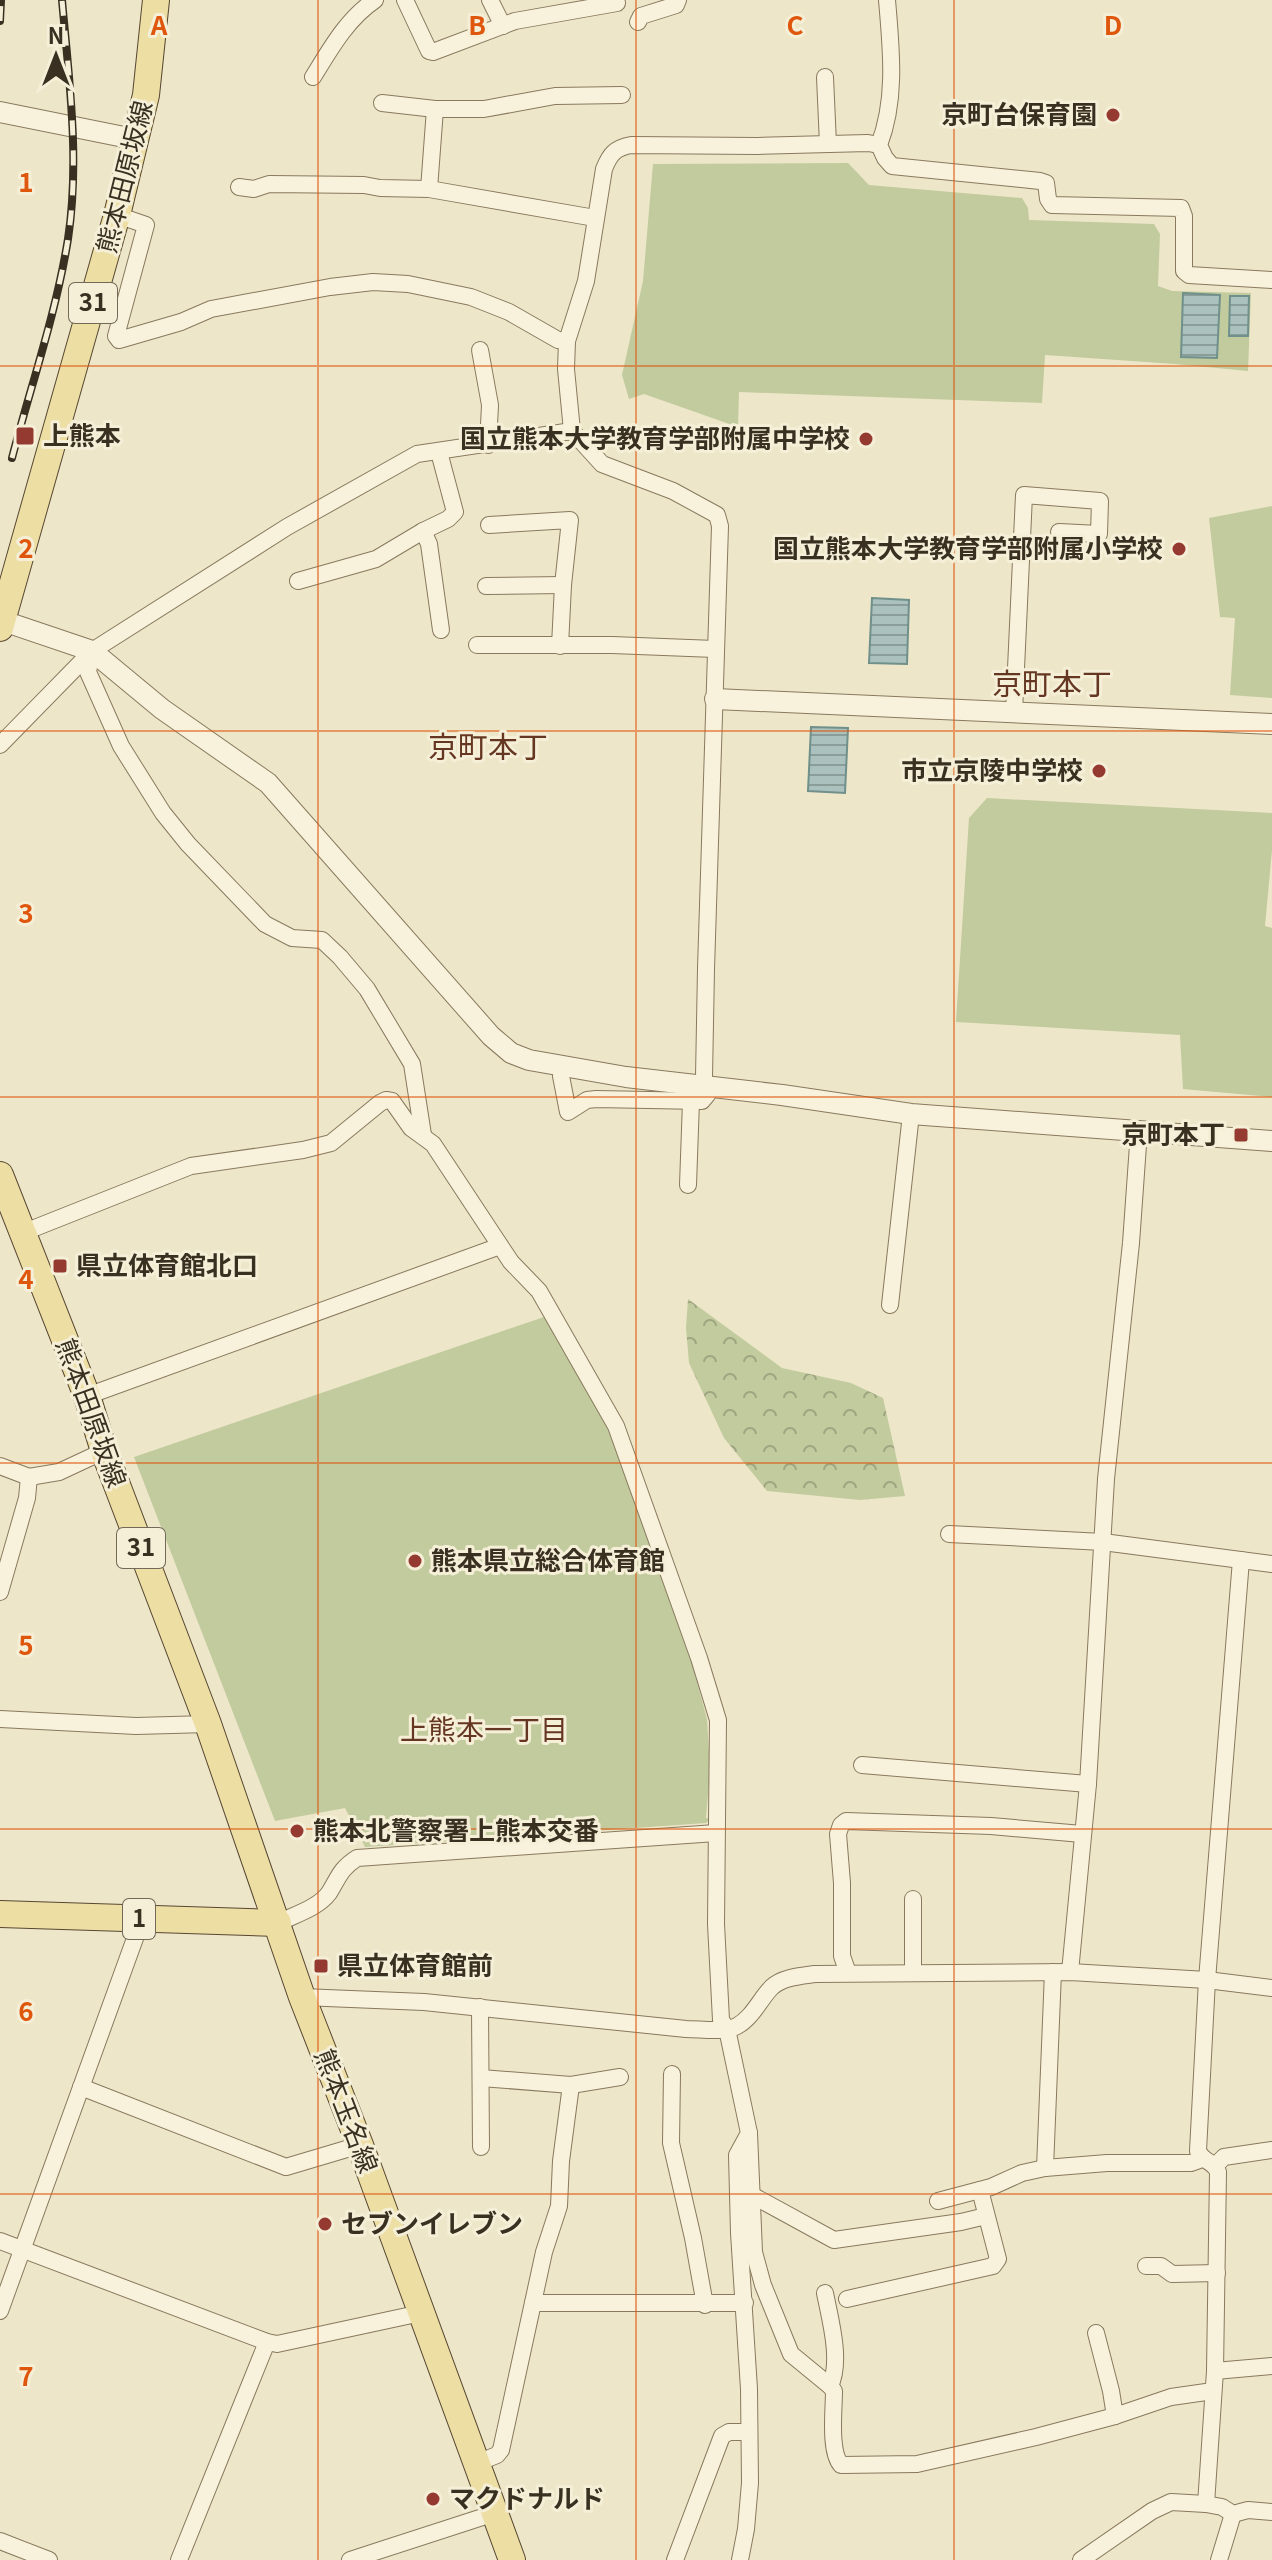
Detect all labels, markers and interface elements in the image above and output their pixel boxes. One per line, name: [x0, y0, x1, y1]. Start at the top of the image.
text: A: [150, 5, 168, 42]
text: B: [468, 5, 486, 42]
text: C: [786, 5, 804, 42]
text: D: [1104, 5, 1122, 42]
north arrow: [16, 16, 96, 96]
text: N: [48, 18, 64, 50]
place label: 京町台保育園: [941, 94, 1097, 131]
street label: 熊本田原坂線: [86, 96, 159, 257]
marker: 京町台保育園: [1104, 106, 1122, 124]
text: 1: [18, 162, 34, 199]
road number: 31: [69, 283, 117, 323]
place label: 上熊本: [43, 415, 121, 452]
place label: 国立熊本大学教育学部附属中学校: [460, 418, 850, 455]
marker: 上熊本: [14, 425, 36, 447]
marker: 国立熊本大学教育学部附属中学校: [857, 430, 875, 448]
text: 2: [18, 528, 34, 565]
place label: 国立熊本大学教育学部附属小学校: [773, 528, 1163, 565]
marker: 国立熊本大学教育学部附属小学校: [1170, 540, 1188, 558]
district label: 京町本丁: [992, 660, 1112, 704]
district label: 京町本丁: [428, 723, 548, 767]
place label: 市立京陵中学校: [901, 750, 1083, 787]
marker: 市立京陵中学校: [1090, 762, 1108, 780]
text: 3: [18, 893, 34, 930]
place label: 京町本丁: [1121, 1114, 1225, 1151]
marker: 京町本丁: [1232, 1126, 1250, 1144]
place label: 県立体育館北口: [76, 1245, 258, 1282]
marker: 県立体育館北口: [51, 1257, 69, 1275]
text: 4: [18, 1259, 34, 1296]
street label: 熊本田原坂線: [49, 1333, 137, 1492]
road number: 31: [117, 1528, 165, 1568]
place label: 熊本県立総合体育館: [431, 1540, 665, 1577]
marker: 熊本県立総合体育館: [406, 1552, 424, 1570]
text: 5: [18, 1625, 34, 1662]
district label: 上熊本一丁目: [400, 1708, 568, 1748]
place label: 熊本北警察署上熊本交番: [313, 1810, 599, 1847]
marker: 熊本北警察署上熊本交番: [288, 1822, 306, 1840]
road number: 1: [123, 1899, 155, 1939]
place label: 県立体育館前: [337, 1945, 493, 1982]
marker: 県立体育館前: [312, 1957, 330, 1975]
text: 6: [18, 1991, 34, 2028]
street label: 熊本玉名線: [308, 2043, 389, 2177]
place label: セブンイレブン: [341, 2203, 523, 2240]
marker: セブンイレブン: [316, 2215, 334, 2233]
text: 7: [18, 2356, 34, 2393]
place label: マクドナルド: [449, 2478, 605, 2515]
marker: マクドナルド: [424, 2490, 442, 2508]

